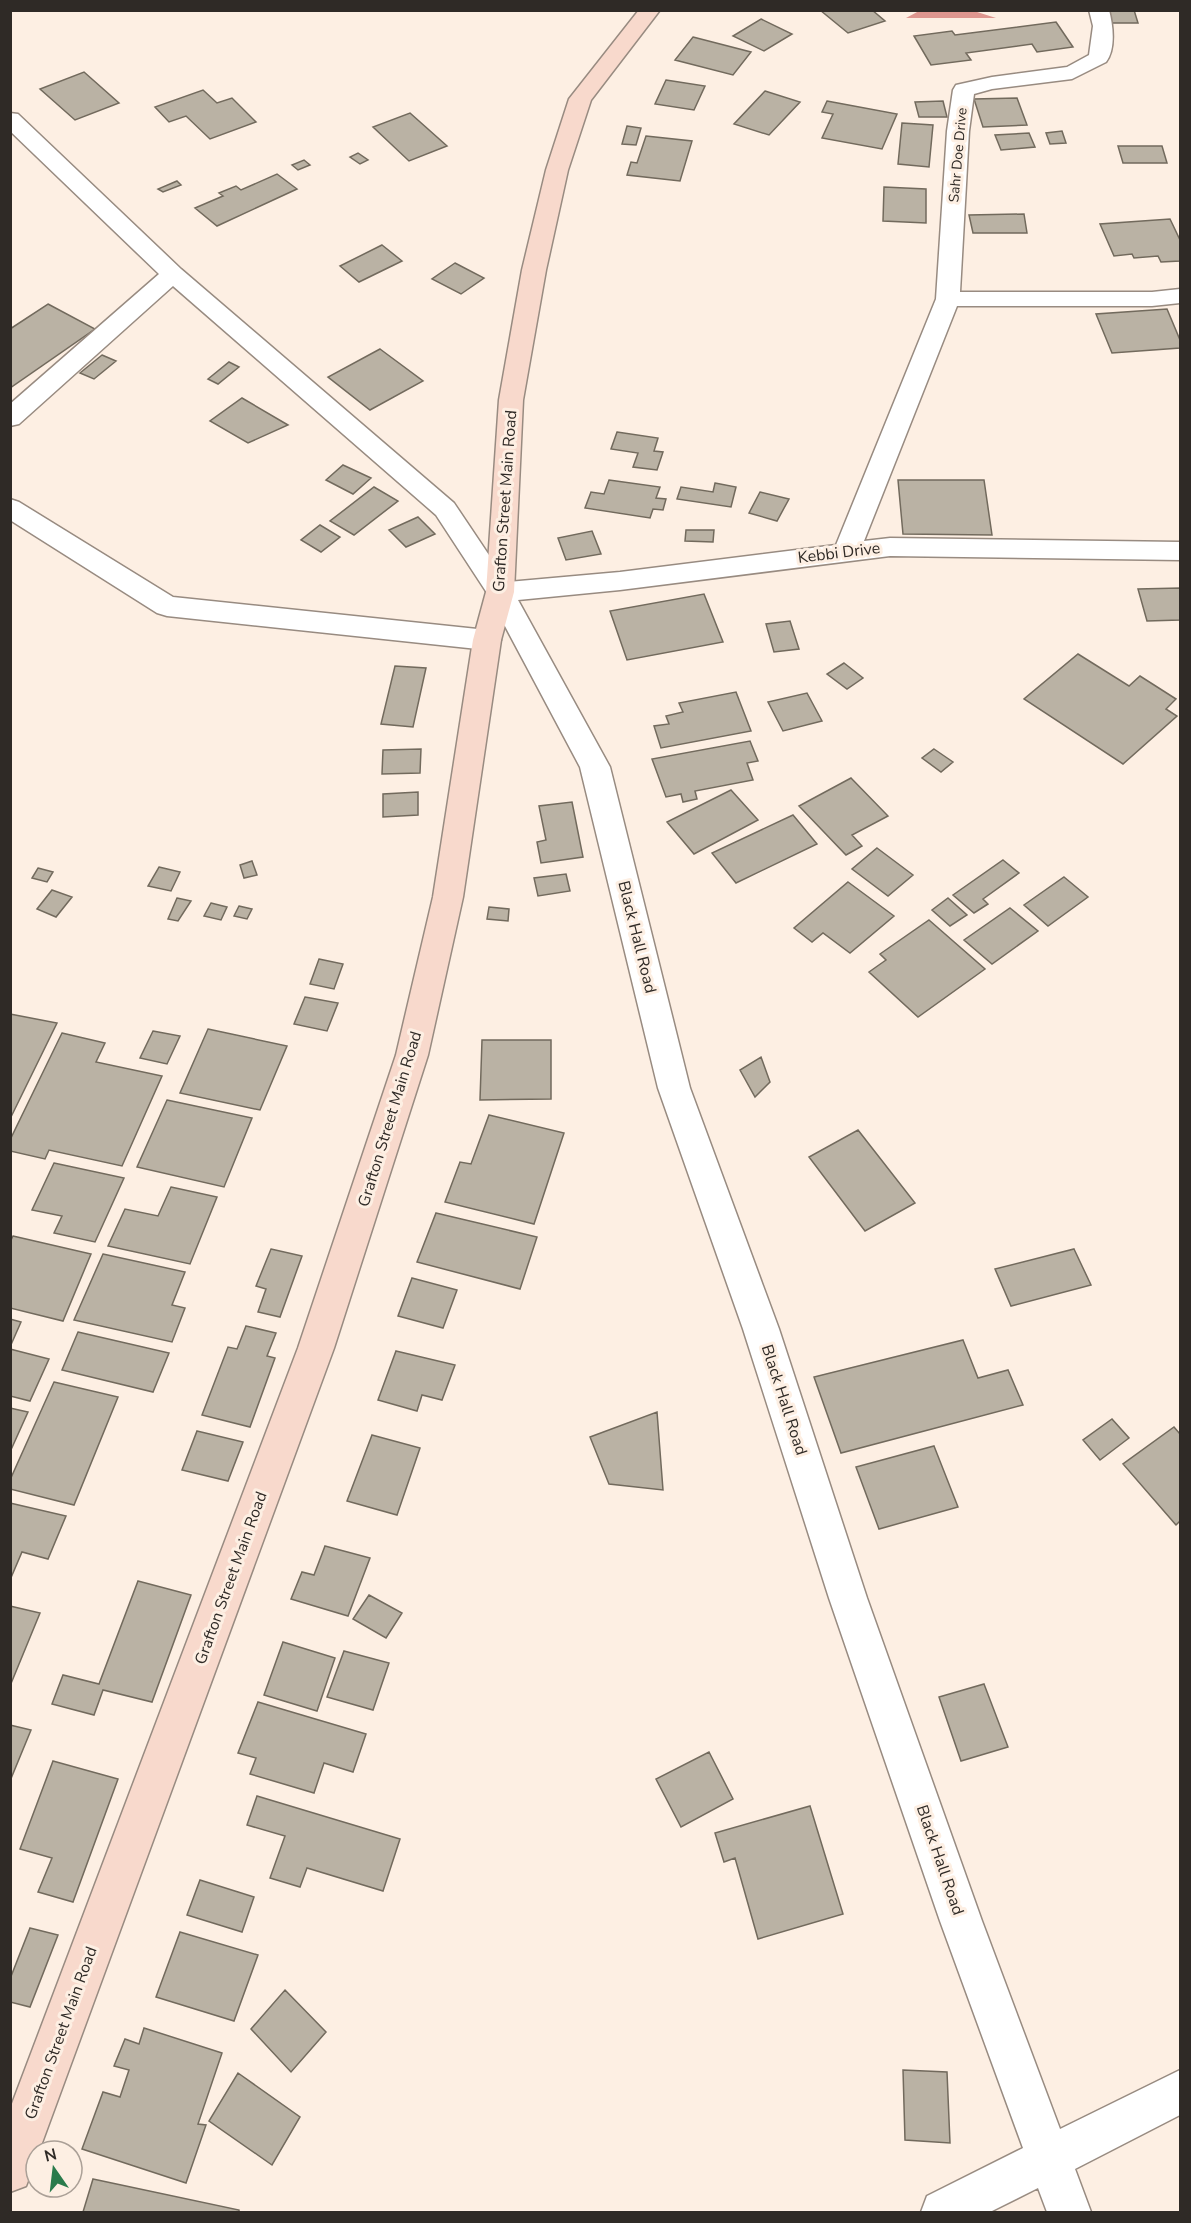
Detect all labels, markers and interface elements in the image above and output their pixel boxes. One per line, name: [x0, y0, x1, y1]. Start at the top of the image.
street label: Sahr Doe Drive: [944, 107, 972, 203]
street label: Grafton Street Main Road: [488, 409, 522, 593]
street label: Kebbi Drive: [797, 537, 881, 569]
street label: Black Hall Road: [612, 879, 662, 995]
street label: Grafton Street Main Road: [353, 1029, 427, 1209]
street label: Black Hall Road: [756, 1342, 812, 1458]
street label: Grafton Street Main Road: [189, 1489, 273, 1667]
street label: Black Hall Road: [911, 1802, 969, 1918]
street label: Grafton Street Main Road: [19, 1944, 103, 2122]
north arrow: [24, 2139, 84, 2199]
text: N: [42, 2143, 59, 2168]

